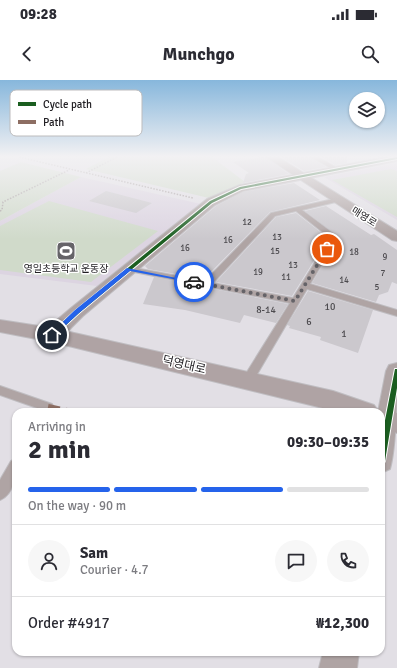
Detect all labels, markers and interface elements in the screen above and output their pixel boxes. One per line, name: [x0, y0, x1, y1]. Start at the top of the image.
text: 09:28: [20, 5, 57, 23]
icon: back: [16, 43, 38, 65]
text: Munchgo: [162, 43, 235, 65]
icon: search: [359, 43, 381, 65]
legend: [10, 90, 142, 136]
map controls: [349, 92, 385, 128]
button: layers: [349, 92, 385, 128]
text: Cycle path: [43, 98, 92, 111]
text: Path: [43, 116, 64, 129]
street label: 매영로: [349, 205, 379, 229]
house number: 12: [242, 217, 252, 228]
house number: 13: [272, 232, 282, 243]
pin: [310, 232, 344, 266]
house number: 16: [223, 235, 233, 246]
icon: bag: [316, 238, 338, 260]
sports icon: 영일초등학교 운동장: [55, 240, 77, 262]
house number: 16: [180, 243, 190, 254]
house number: 15: [270, 246, 280, 257]
house number: 18: [349, 247, 359, 258]
house number: 9: [383, 252, 388, 263]
house number: 13: [288, 260, 298, 271]
courier: [174, 262, 214, 302]
place label: 영일초등학교 운동장: [23, 263, 109, 275]
house number: 19: [253, 267, 263, 278]
house number: 7: [381, 268, 386, 279]
icon: car: [183, 271, 205, 293]
house number: 11: [281, 272, 291, 283]
house number: 14: [339, 275, 349, 286]
house number: 5: [375, 282, 380, 293]
house number: 10: [325, 301, 335, 313]
house number: 8-14: [256, 304, 276, 316]
house number: 6: [306, 316, 312, 328]
pin: [35, 318, 69, 352]
icon: home: [41, 324, 63, 346]
house number: 1: [341, 328, 347, 340]
street label: 덕영대로: [161, 353, 207, 377]
text: Arriving in: [28, 419, 86, 435]
text: 09:30–09:35: [287, 433, 369, 451]
text: 2 min: [28, 434, 91, 466]
text: On the way · 90 m: [28, 498, 126, 514]
button: person: [28, 540, 70, 582]
button: chat: [275, 540, 317, 582]
button: phone: [327, 540, 369, 582]
text: Sam: [80, 544, 108, 562]
text: Courier · 4.7: [80, 562, 149, 578]
text: Order #4917: [28, 614, 110, 632]
text: ₩12,300: [316, 614, 369, 632]

